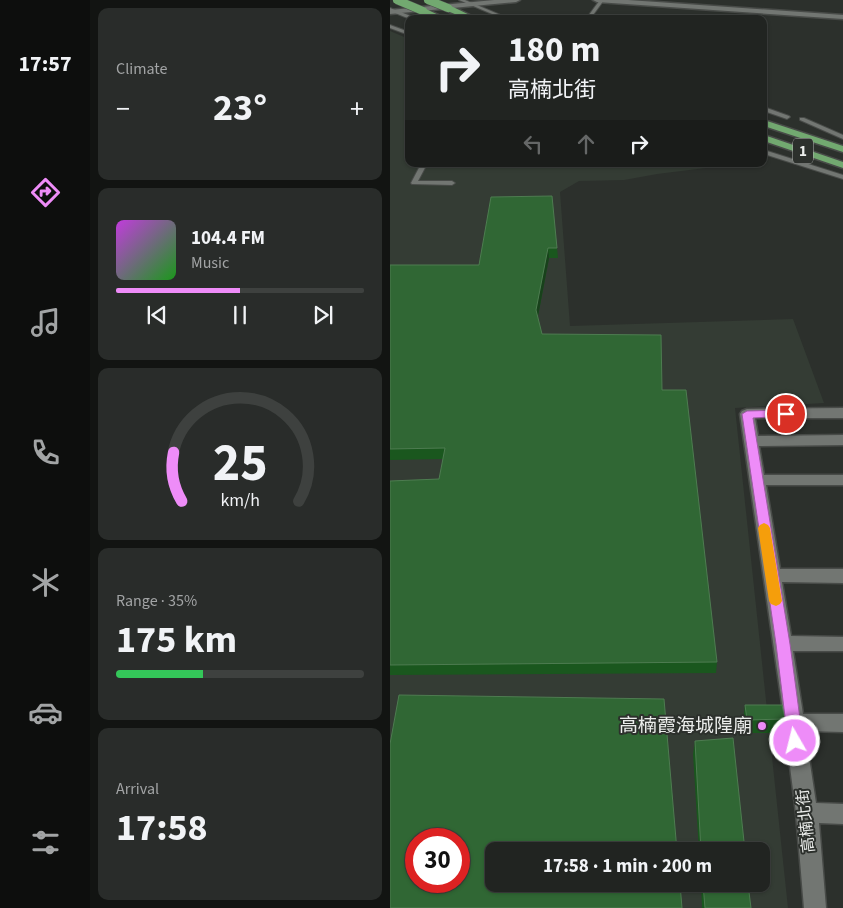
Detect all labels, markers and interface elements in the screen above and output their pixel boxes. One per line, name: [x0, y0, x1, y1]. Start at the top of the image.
text: 180 m: [508, 25, 600, 75]
icon: right: [425, 35, 490, 100]
text: 17:57: [18, 48, 72, 80]
text: Climate: [116, 58, 167, 80]
text: 高楠北街: [508, 74, 596, 106]
text: 23°: [213, 81, 267, 135]
text: −: [116, 89, 130, 129]
text: +: [350, 89, 364, 129]
icon: left: [519, 130, 547, 158]
icon: ahead: [572, 130, 600, 158]
icon: right: [625, 130, 653, 158]
road number: 1: [793, 138, 813, 164]
icon: directions: [28, 175, 63, 210]
text: 104.4 FM: [191, 225, 265, 252]
text: Music: [191, 252, 229, 274]
icon: previous: [143, 301, 171, 329]
icon: pause: [226, 301, 254, 329]
icon: next: [309, 301, 337, 329]
icon: music: [28, 305, 63, 340]
pin: [765, 393, 807, 435]
icon: arrive: [772, 400, 800, 428]
text: 25: [213, 427, 267, 501]
icon: phone: [28, 435, 63, 470]
text: km/h: [220, 488, 260, 513]
icon: climate: [28, 565, 63, 600]
text: Range · 35%: [116, 590, 197, 612]
text: 175 km: [116, 613, 237, 667]
icon: car: [28, 695, 63, 730]
place label: 高楠霞海城隍廟: [619, 713, 752, 740]
position arrow: [768, 714, 820, 766]
marker: 高楠霞海城隍廟: [756, 720, 768, 732]
text: Arrival: [116, 778, 159, 800]
street label: 高楠北街: [792, 788, 820, 854]
text: 17:58: [116, 801, 208, 855]
icon: filters: [28, 825, 63, 860]
speed limit sign: 30: [405, 828, 470, 893]
text: 17:58 · 1 min · 200 m: [543, 853, 712, 880]

